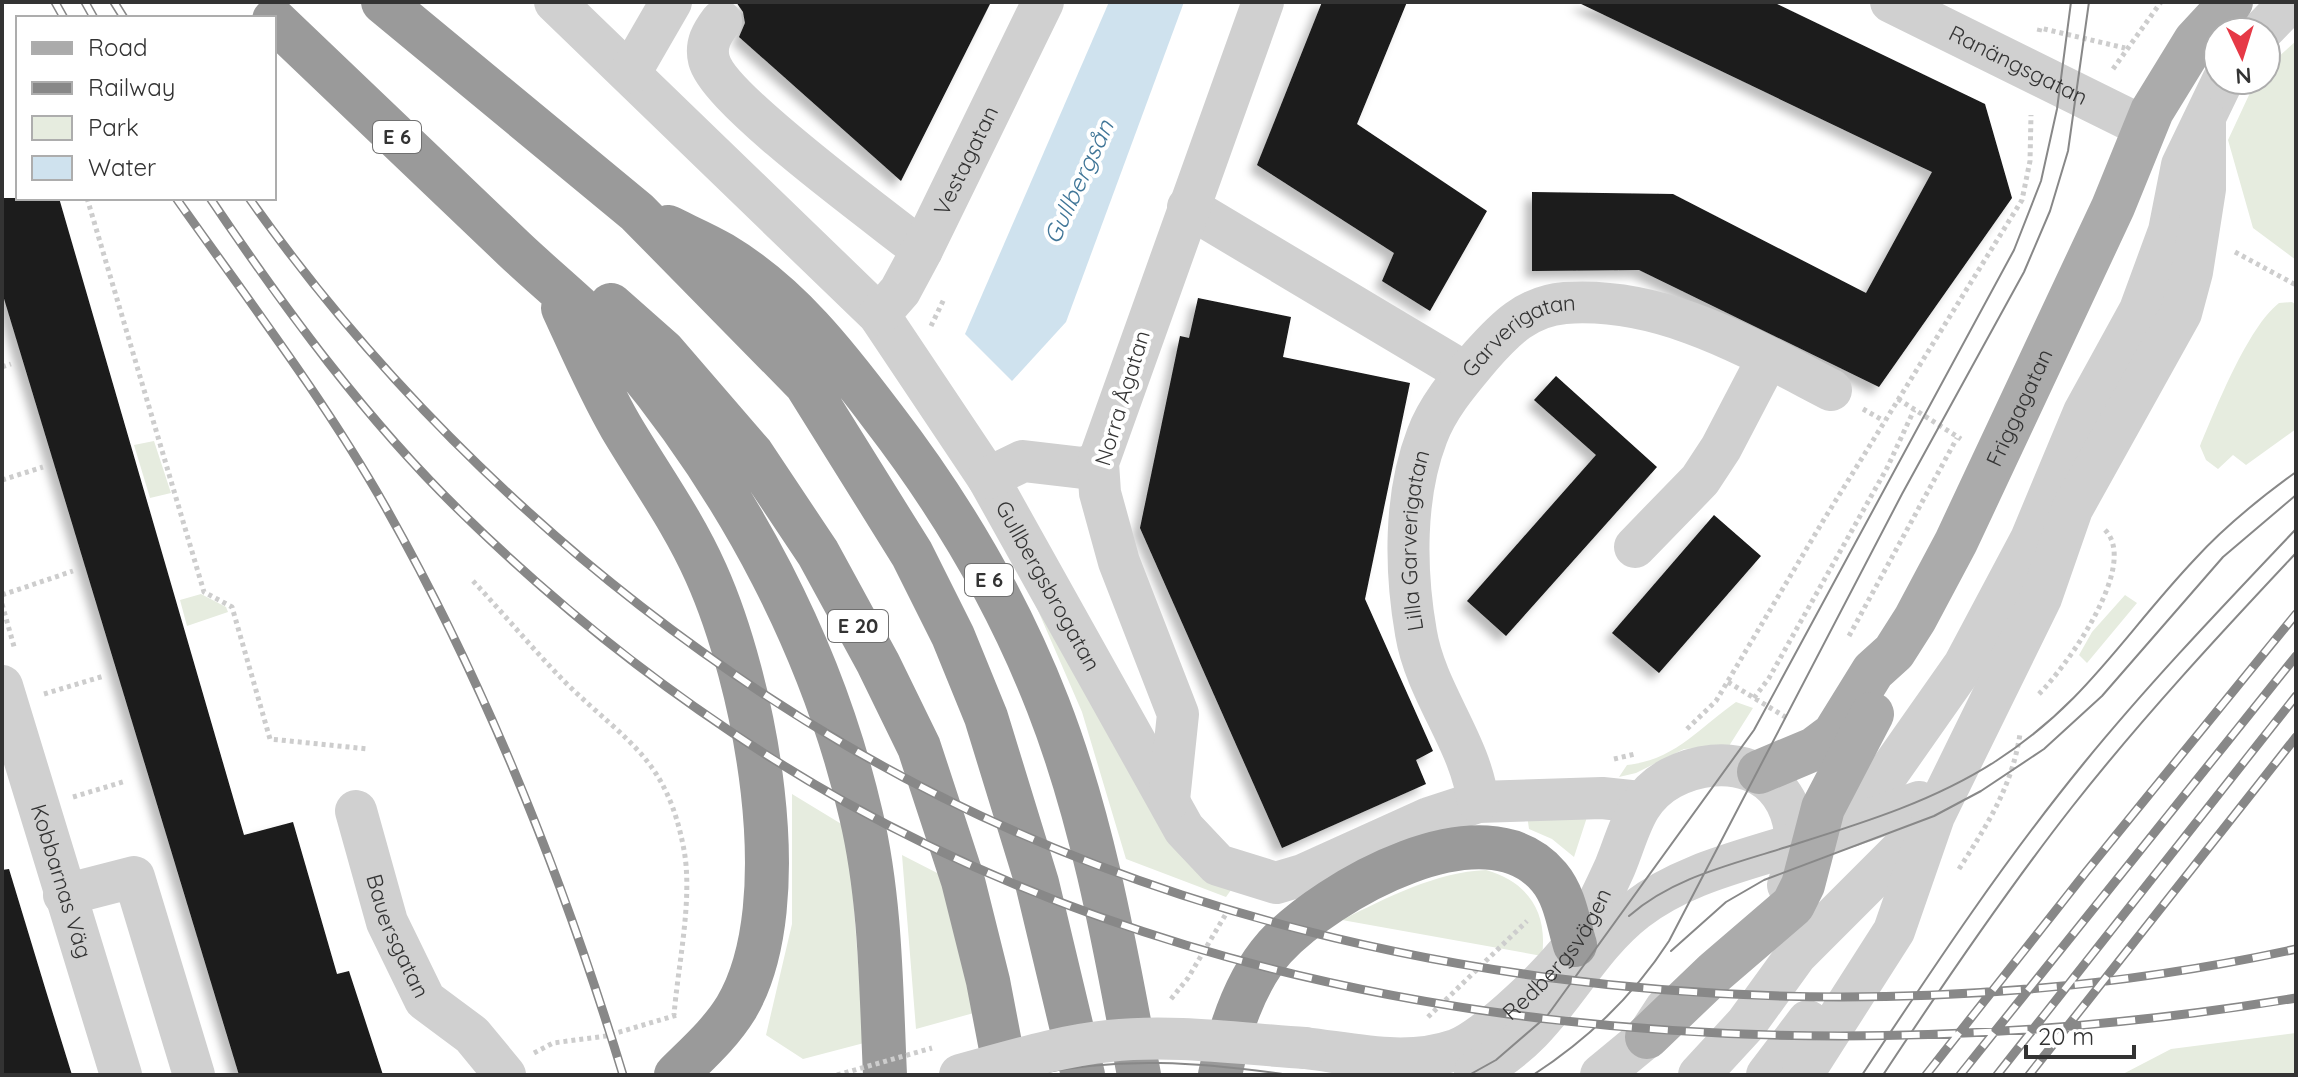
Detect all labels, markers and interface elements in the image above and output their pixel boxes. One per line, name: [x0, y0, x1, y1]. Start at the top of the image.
legend: [16, 16, 276, 200]
north arrow: [2202, 16, 2282, 96]
street label: Ranängsgatan: [1944, 19, 2092, 111]
text: Road: [88, 32, 148, 62]
text: N: [2234, 61, 2252, 90]
text: Railway: [88, 72, 175, 102]
street label: Vestagatan: [927, 101, 1004, 220]
text: Park: [88, 112, 139, 142]
water label: Gullbergsån: [1036, 114, 1120, 248]
road number: E 6: [373, 121, 421, 153]
text: Water: [88, 152, 156, 182]
street label: Garverigatan: [1455, 288, 1576, 383]
street label: Norra Ågatan: [1088, 327, 1156, 469]
street label: Friggagatan: [1980, 344, 2059, 471]
street label: Lilla Garverigatan: [1394, 447, 1435, 633]
street label: Gullbergsbrogatan: [989, 496, 1107, 676]
road number: E 6: [965, 564, 1013, 596]
road number: E 20: [828, 610, 888, 642]
street label: Kobbarnas Väg: [25, 800, 98, 962]
street label: Bauersgatan: [360, 871, 436, 1002]
street label: Redbergsvägen: [1496, 884, 1617, 1026]
scale bar: [2026, 1009, 2134, 1059]
text: 20 m: [2038, 1021, 2094, 1051]

